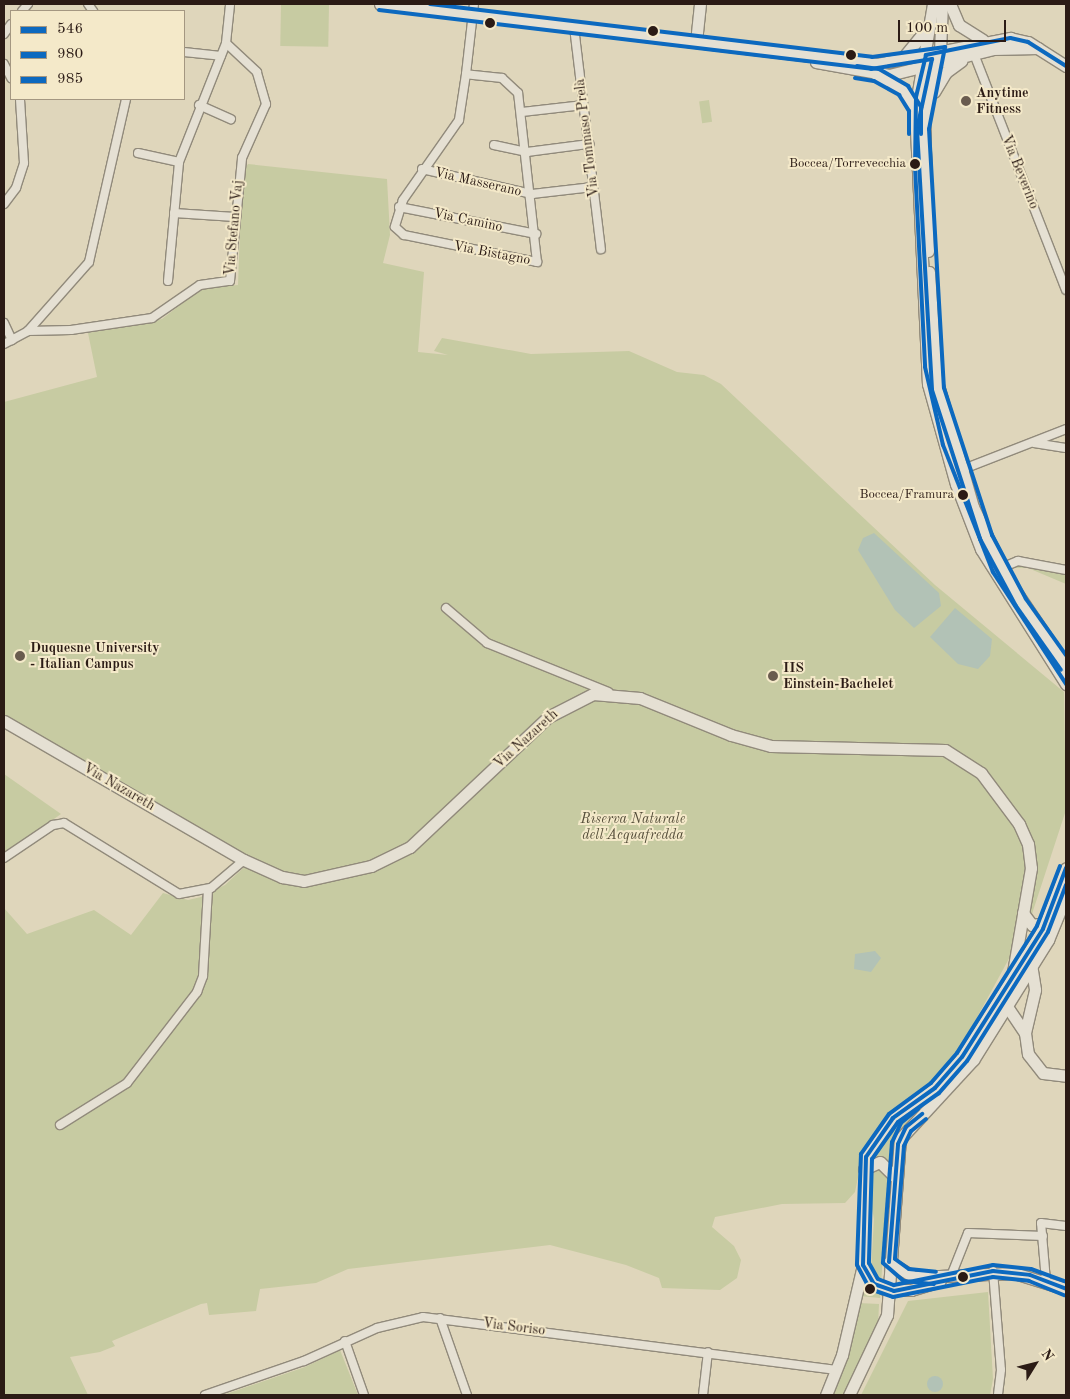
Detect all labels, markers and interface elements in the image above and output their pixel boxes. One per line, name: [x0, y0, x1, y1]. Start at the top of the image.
legend: [10, 10, 185, 100]
scale bar: [900, 10, 1008, 42]
unlabelled marker: [485, 18, 495, 28]
text: 100 m: [906, 21, 948, 36]
text: 546: [57, 22, 83, 37]
unlabelled marker: [648, 26, 658, 36]
text: 980: [57, 47, 83, 62]
unlabelled marker: [846, 50, 856, 60]
text: 985: [57, 72, 83, 87]
street label: Via Tommaso Prelà: [571, 78, 603, 198]
place label: Anytime Fitness: [976, 85, 1029, 118]
marker: Anytime Fitness: [960, 95, 972, 107]
street label: Via Beverino: [998, 133, 1042, 211]
place label: Boccea/Torrevecchia: [789, 156, 906, 172]
marker: Boccea/Torrevecchia: [910, 159, 920, 169]
street label: Via Masserano: [433, 164, 523, 200]
street label: Via Stefano Vaj: [221, 180, 247, 276]
street label: Via Camino: [432, 204, 504, 236]
street label: Via Bistagno: [452, 237, 532, 269]
place label: Boccea/Framura: [859, 487, 954, 503]
marker: Boccea/Framura: [958, 490, 968, 500]
place label: Duquesne University - Italian Campus: [30, 640, 160, 672]
marker: Duquesne University - Italian Campus: [14, 650, 26, 662]
place label: IIS Einstein-Bachelet: [783, 660, 893, 692]
marker: IIS Einstein-Bachelet: [767, 670, 779, 682]
street label: Via Nazareth: [491, 706, 561, 772]
street label: Via Nazareth: [80, 760, 158, 814]
park label: Riserva Naturale dell'Acquafredda: [581, 811, 685, 844]
unlabelled marker: [958, 1272, 968, 1282]
unlabelled marker: [865, 1284, 875, 1294]
street label: Via Soriso: [482, 1315, 546, 1339]
north arrow: [1010, 1339, 1060, 1389]
text: N: [1038, 1347, 1056, 1364]

